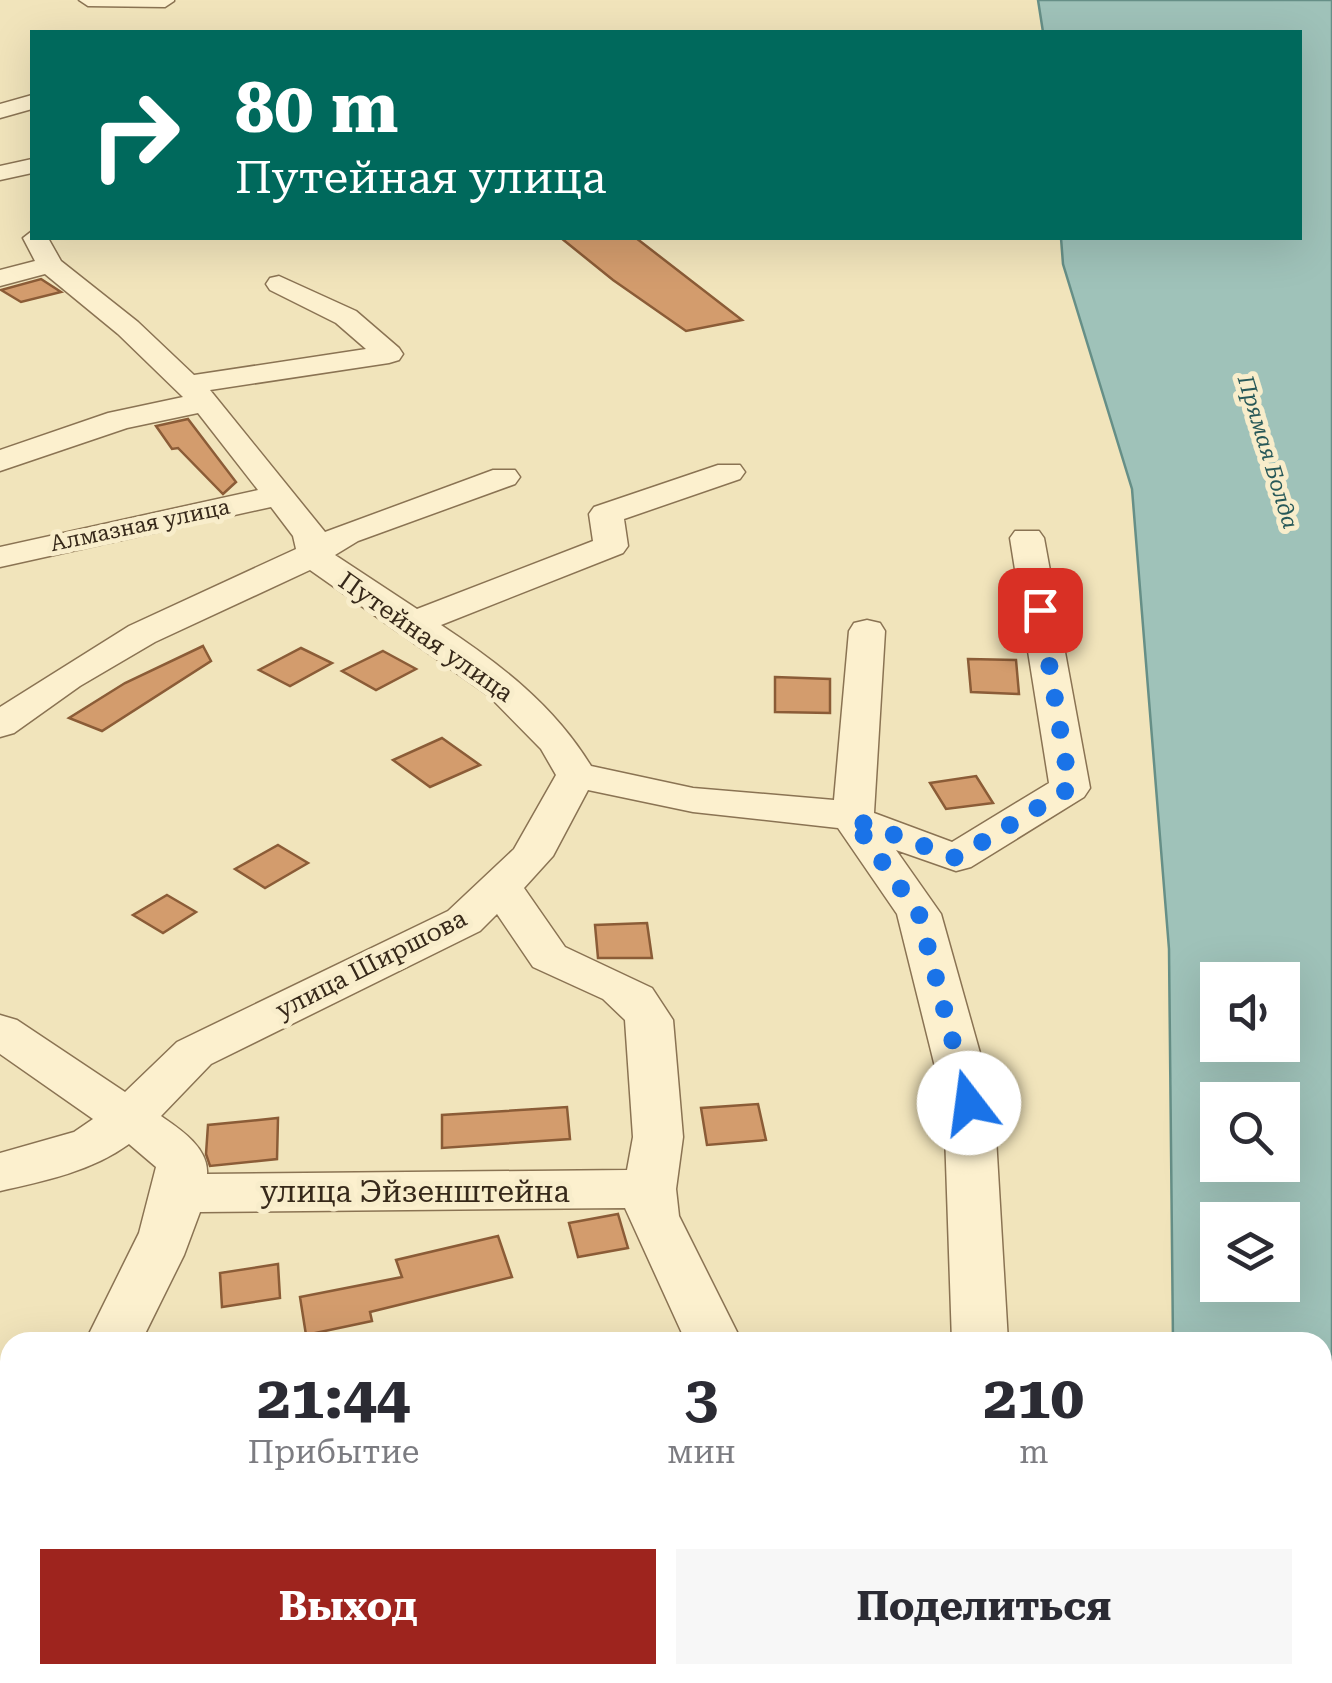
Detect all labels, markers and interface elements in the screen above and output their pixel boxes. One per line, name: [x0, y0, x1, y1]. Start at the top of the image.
text: 80 m: [235, 67, 399, 149]
icon: right: [70, 70, 200, 200]
text: Путейная улица: [235, 151, 606, 204]
water label: Прямая Болда: [1233, 371, 1303, 532]
street label: Алмазная улица: [48, 494, 232, 556]
street label: Путейная улица: [333, 566, 519, 708]
pin: [998, 568, 1083, 653]
icon: arrive: [1013, 583, 1068, 638]
street label: улица Ширшова: [271, 903, 472, 1025]
map controls: [1200, 962, 1300, 1302]
button: sound: [1200, 962, 1300, 1062]
position arrow: [917, 1051, 1021, 1155]
button: search: [1200, 1082, 1300, 1182]
street label: улица Эйзенштейна: [260, 1174, 570, 1209]
button: layers: [1200, 1202, 1300, 1302]
text: 21:44: [257, 1362, 410, 1433]
text: 3: [685, 1362, 718, 1433]
text: 210: [983, 1362, 1084, 1433]
text: Прибытие: [248, 1433, 419, 1471]
text: мин: [667, 1433, 735, 1471]
text: m: [1019, 1433, 1048, 1471]
button: Выход: [40, 1549, 656, 1664]
button: Поделиться: [676, 1549, 1292, 1664]

